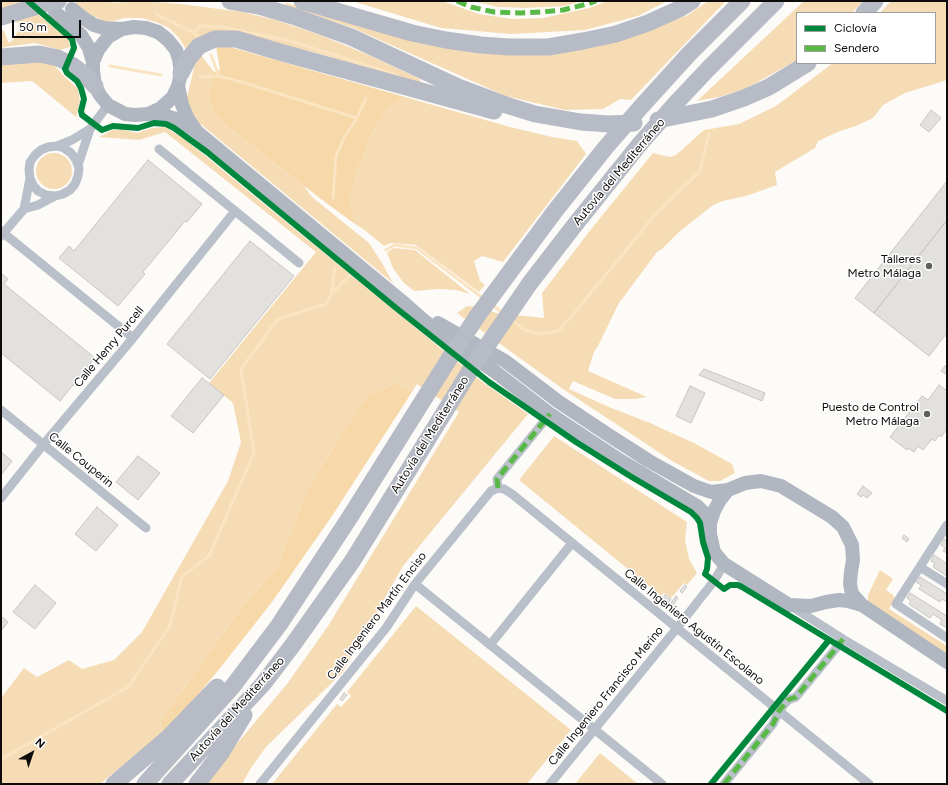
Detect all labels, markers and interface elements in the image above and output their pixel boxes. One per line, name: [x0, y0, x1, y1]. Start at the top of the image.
scale bar: [14, 12, 83, 38]
legend: [796, 12, 936, 64]
text: 50 m: [19, 20, 47, 34]
text: Ciclovía: [834, 21, 877, 35]
text: Sendero: [834, 41, 879, 55]
street label: Autovía del Mediterráneo: [570, 116, 668, 228]
place label: Talleres Metro Málaga: [848, 252, 921, 280]
marker: Talleres Metro Málaga: [924, 261, 934, 271]
street label: Calle Henry Purcell: [71, 304, 147, 390]
street label: Autovía del Mediterráneo: [388, 374, 472, 496]
place label: Puesto de Control Metro Málaga: [822, 400, 919, 428]
marker: Puesto de Control Metro Málaga: [922, 409, 932, 419]
street label: Calle Couperin: [46, 430, 116, 490]
street label: Calle Ingeniero Martín Enciso: [324, 549, 430, 683]
street label: Calle Ingeniero Agustín Escolano: [621, 566, 767, 688]
street label: Calle Ingeniero Francisco Merino: [545, 624, 667, 768]
street label: Autovía del Mediterráneo: [186, 654, 288, 764]
north arrow: [12, 733, 52, 773]
text: N: [33, 736, 47, 751]

